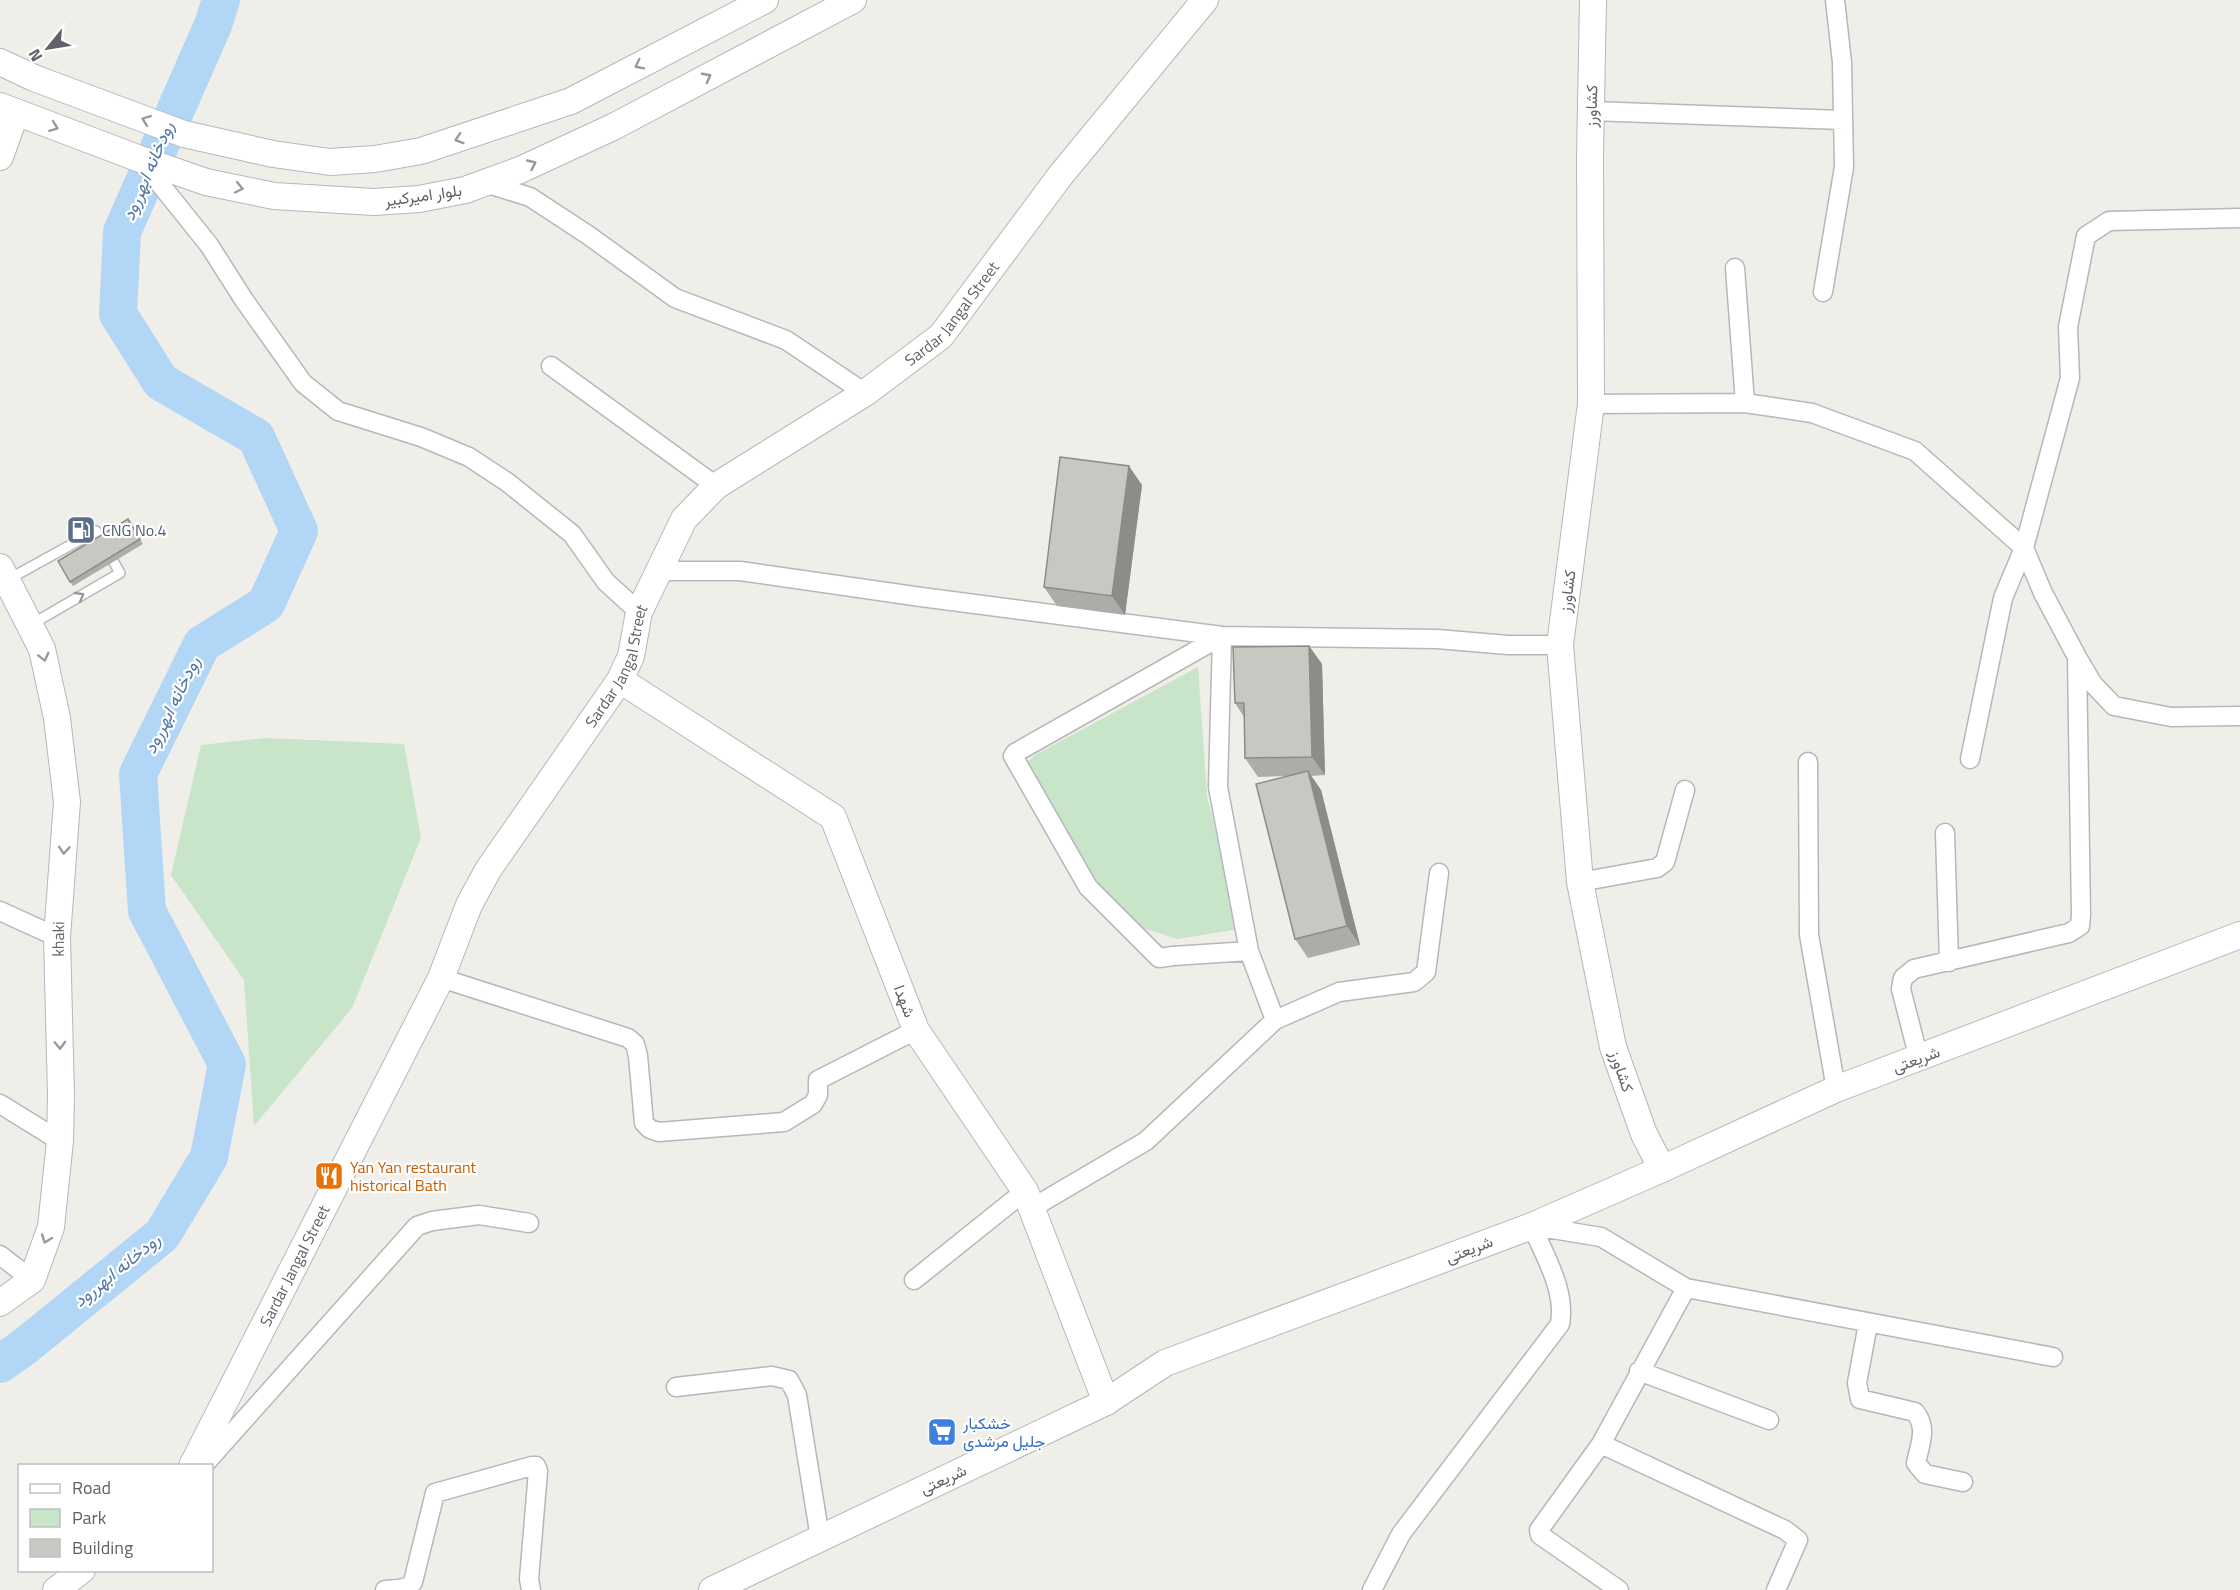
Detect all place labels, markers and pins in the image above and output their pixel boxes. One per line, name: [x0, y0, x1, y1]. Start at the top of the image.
fuel station icon: CNG No.4: [65, 514, 97, 546]
place label: CNG No.4: [102, 518, 167, 542]
place label: Yan Yan restaurant historical Bath: [350, 1155, 477, 1197]
restaurant icon: Yan Yan restaurant historical Bath: [313, 1160, 345, 1192]
place label: خشکبار جلیل مرشدی: [962, 1411, 1046, 1453]
supermarket icon: خشکبار جلیل مرشدی: [926, 1416, 958, 1448]

